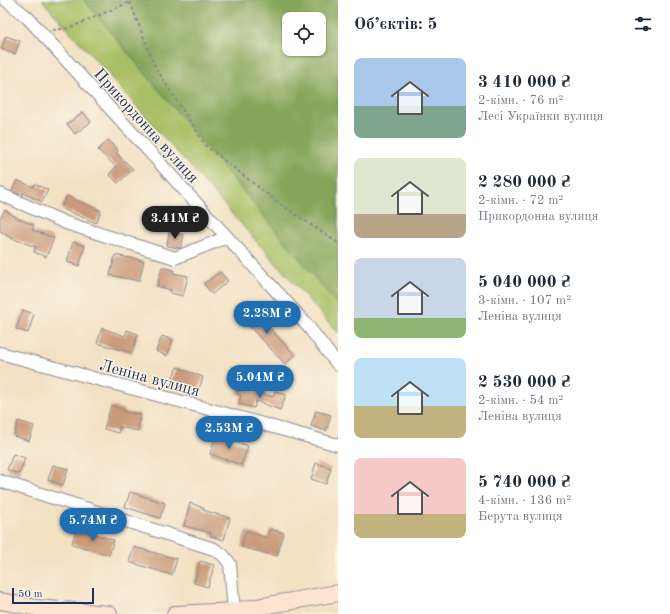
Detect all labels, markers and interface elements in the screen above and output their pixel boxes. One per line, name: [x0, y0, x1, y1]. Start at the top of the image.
map controls: [282, 12, 326, 56]
button: locate: [282, 12, 326, 56]
icon: filters: [632, 13, 654, 35]
text: Об’єктів: 5: [354, 16, 437, 33]
street label: Прикордонна вулиця: [90, 66, 201, 187]
icon: home: [386, 74, 434, 122]
text: 3 410 000 ₴: [478, 74, 571, 91]
text: 2-кімн. · 76 m²: [478, 94, 564, 107]
text: Лесі Українки вулиця: [478, 110, 603, 123]
icon: home: [386, 174, 434, 222]
text: 2 280 000 ₴: [478, 174, 571, 191]
text: 2-кімн. · 72 m²: [478, 194, 564, 207]
pin: 3.41M ₴: [138, 206, 212, 240]
text: Прикордонна вулиця: [478, 210, 598, 223]
text: 3.41M ₴: [151, 212, 199, 225]
icon: home: [386, 274, 434, 322]
text: 5 040 000 ₴: [478, 274, 571, 291]
text: 3-кімн. · 107 m²: [478, 294, 571, 307]
pin: 2.28M ₴: [230, 301, 304, 335]
text: 2.28M ₴: [243, 307, 291, 320]
text: Леніна вулиця: [478, 310, 562, 323]
street label: Леніна вулиця: [98, 358, 201, 400]
pin: 5.04M ₴: [223, 365, 297, 399]
text: 5.04M ₴: [236, 371, 284, 384]
icon: home: [386, 374, 434, 422]
text: 2 530 000 ₴: [478, 374, 571, 391]
text: 2-кімн. · 54 m²: [478, 394, 564, 407]
text: Леніна вулиця: [478, 410, 562, 423]
pin: 2.53M ₴: [192, 416, 266, 450]
text: 2.53M ₴: [205, 422, 253, 435]
icon: home: [386, 474, 434, 522]
text: 5 740 000 ₴: [478, 474, 571, 491]
text: 4-кімн. · 136 m²: [478, 494, 571, 507]
pin: 5.74M ₴: [56, 508, 130, 542]
text: Берута вулиця: [478, 510, 563, 523]
text: 5.74M ₴: [69, 514, 117, 527]
scale bar: [12, 586, 94, 605]
text: 50 m: [18, 589, 43, 600]

